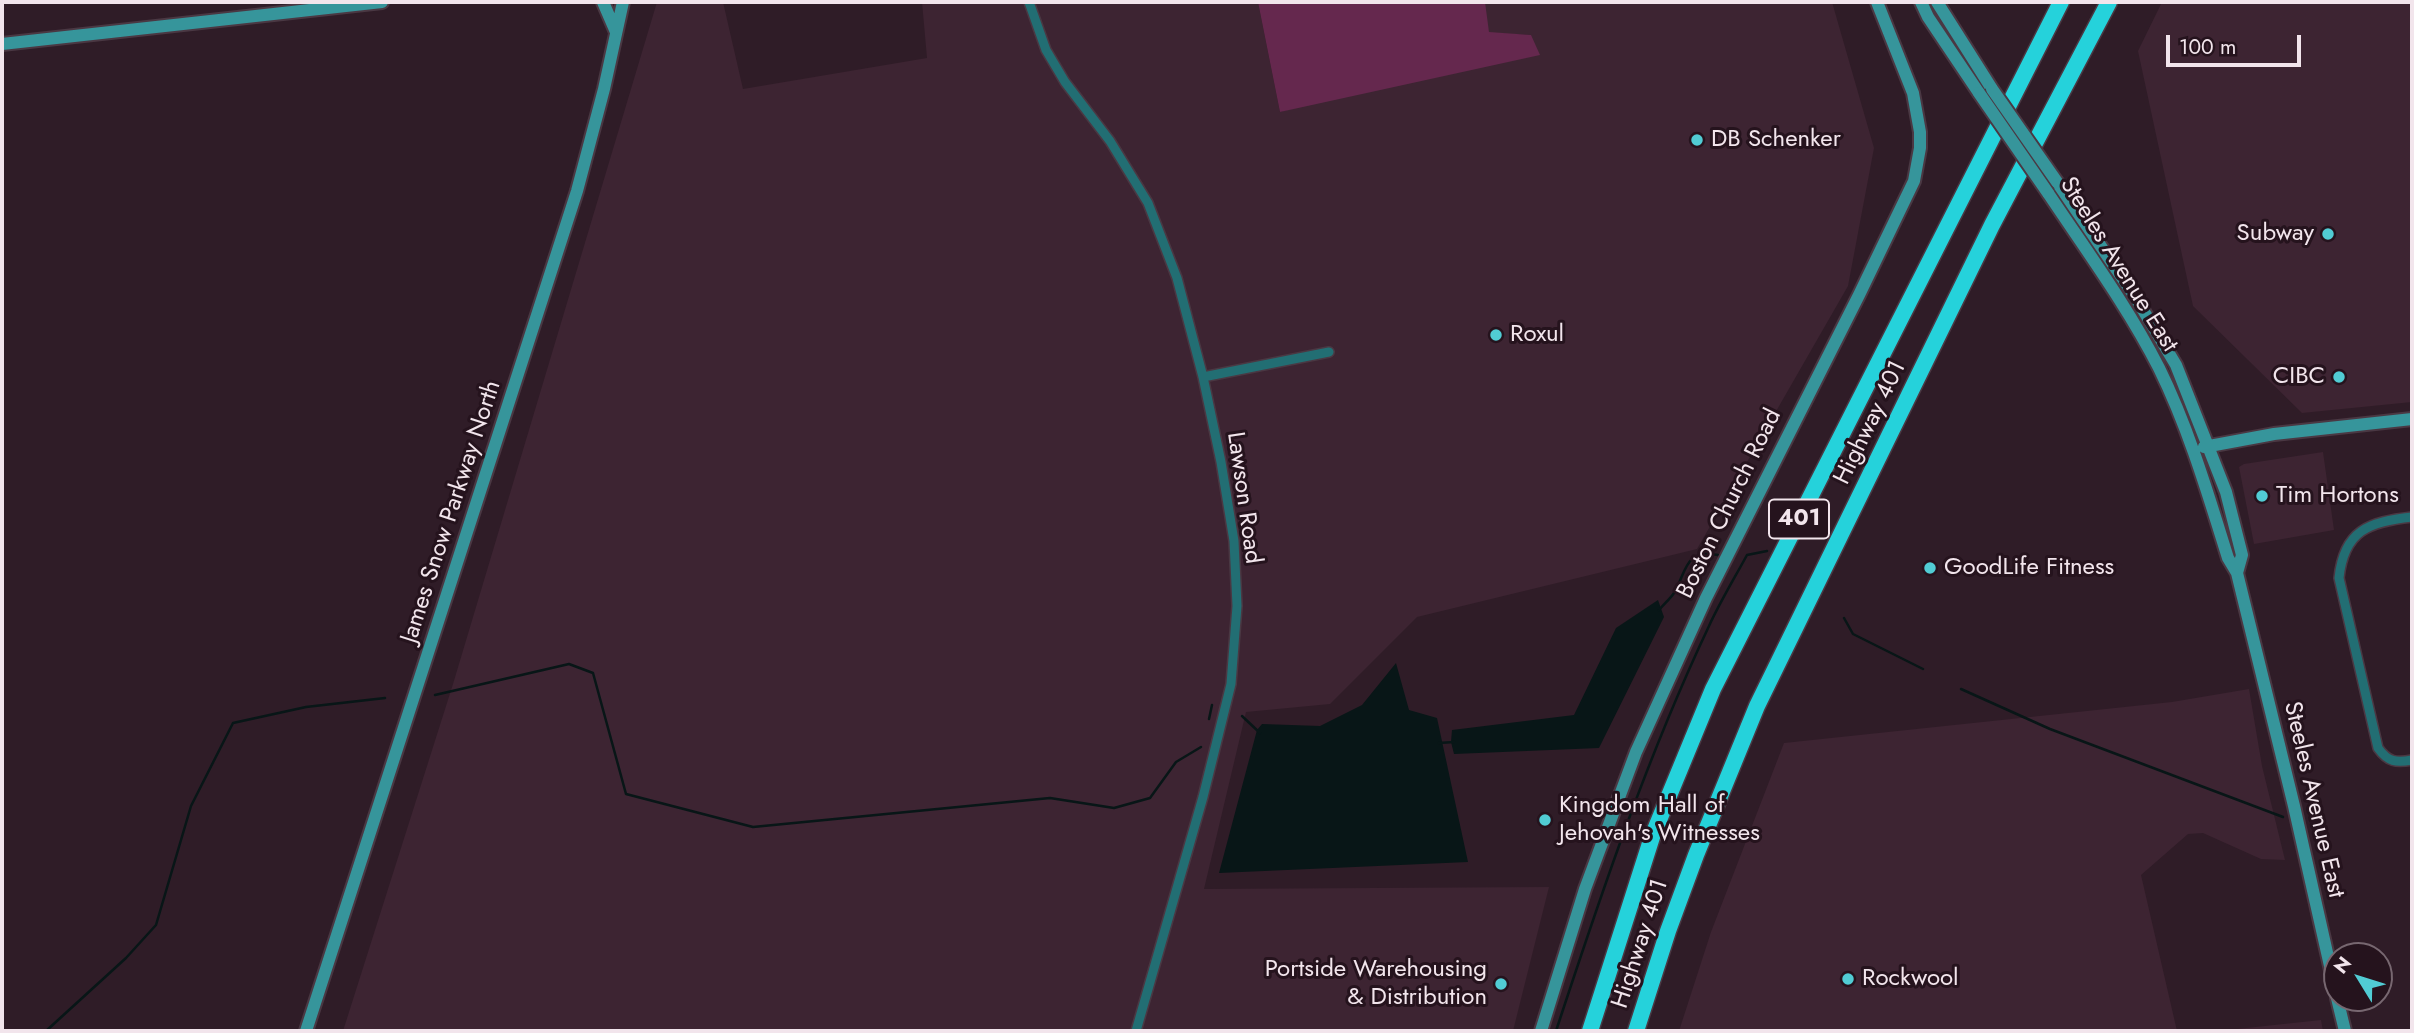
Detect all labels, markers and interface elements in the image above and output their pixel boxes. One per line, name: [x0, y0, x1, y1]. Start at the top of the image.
scale bar: [2169, 21, 2304, 65]
text: 100 m: [2179, 32, 2236, 62]
place label: DB Schenker: [1711, 126, 1841, 154]
marker: DB Schenker: [1689, 132, 1705, 148]
street label: Steeles Avenue East: [2053, 172, 2183, 358]
place label: Subway: [2237, 220, 2314, 248]
marker: Subway: [2320, 226, 2336, 242]
place label: Roxul: [1510, 321, 1564, 349]
marker: Roxul: [1488, 327, 1504, 343]
street label: Highway 401: [1829, 356, 1913, 490]
place label: CIBC: [2273, 363, 2325, 391]
marker: CIBC: [2331, 369, 2347, 385]
street label: James Snow Parkway North: [396, 377, 508, 647]
street label: Boston Church Road: [1672, 404, 1788, 604]
street label: Lawson Road: [1219, 430, 1267, 566]
place label: Tim Hortons: [2276, 482, 2399, 510]
marker: Tim Hortons: [2254, 488, 2270, 504]
road number: 401: [1769, 499, 1829, 538]
place label: GoodLife Fitness: [1944, 554, 2114, 582]
marker: GoodLife Fitness: [1922, 560, 1938, 576]
street label: Steeles Avenue East: [2276, 699, 2350, 901]
place label: Kingdom Hall of Jehovah's Witnesses: [1559, 792, 1760, 848]
marker: Kingdom Hall of Jehovah's Witnesses: [1537, 812, 1553, 828]
street label: Highway 401: [1607, 876, 1675, 1012]
north arrow: [2323, 942, 2393, 1012]
text: N: [2327, 951, 2358, 979]
place label: Portside Warehousing & Distribution: [1265, 956, 1487, 1012]
place label: Rockwool: [1862, 965, 1959, 993]
marker: Rockwool: [1840, 971, 1856, 987]
marker: Portside Warehousing & Distribution: [1493, 976, 1509, 992]

